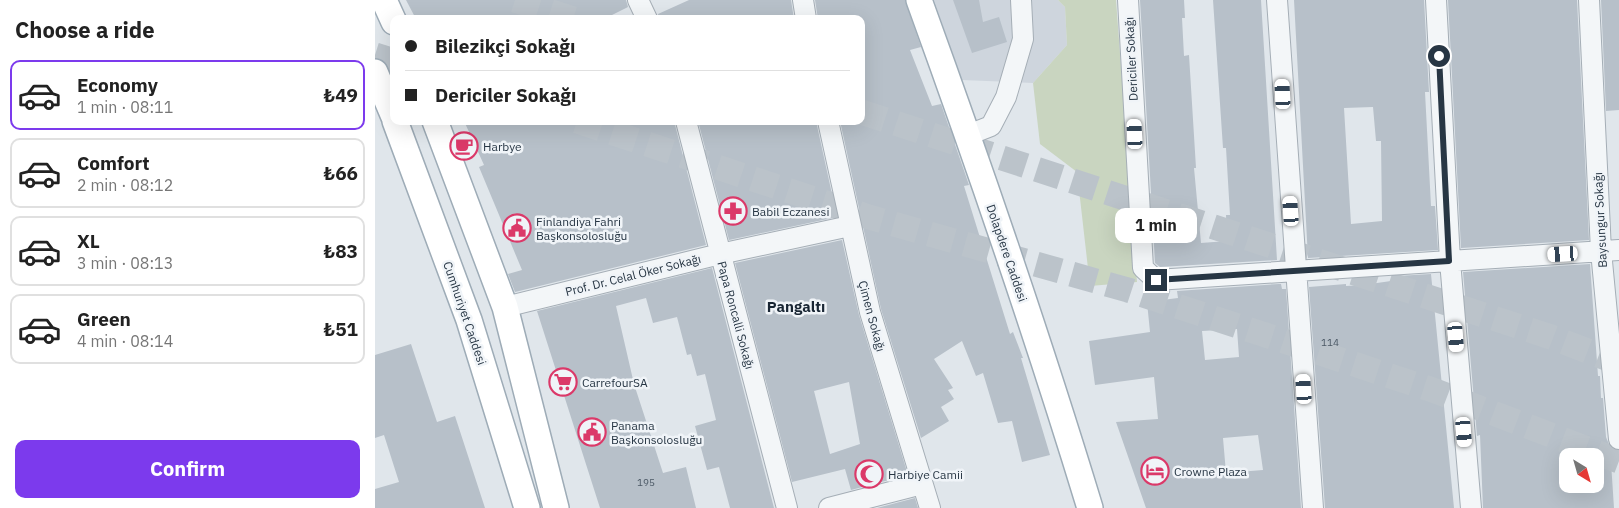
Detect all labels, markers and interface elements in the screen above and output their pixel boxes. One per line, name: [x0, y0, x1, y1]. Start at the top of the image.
text: Choose a ride: [15, 15, 155, 44]
street label: Dericiler Sokağı: [1121, 17, 1141, 101]
text: Bilezikçi Sokağı: [435, 34, 575, 58]
route start: [1428, 45, 1450, 67]
icon: car: [17, 73, 62, 118]
text: Economy: [77, 73, 158, 97]
car: [1274, 79, 1291, 109]
text: ₺49: [324, 83, 358, 107]
text: Dericiler Sokağı: [435, 83, 576, 107]
text: 1 min · 08:11: [77, 97, 173, 117]
car: [1126, 119, 1143, 149]
cafe icon: Harbye: [449, 131, 479, 161]
place label: Harbye: [483, 139, 522, 154]
icon: car: [17, 151, 62, 196]
text: Comfort: [77, 151, 150, 175]
text: ₺66: [324, 161, 358, 185]
street label: Baysungur Sokağı: [1590, 172, 1610, 268]
text: 2 min · 08:12: [77, 175, 173, 195]
pharmacy icon: Babil Eczanesi: [718, 196, 748, 226]
car: [1282, 196, 1299, 226]
street label: Dolapdere Caddesi: [983, 202, 1031, 304]
place label: Babil Eczanesi: [752, 204, 829, 219]
callout: 1 min: [1115, 208, 1197, 242]
public building icon: Finlandiya Fahri Başkonsolosluğu: [502, 213, 532, 243]
place label: Finlandiya Fahri Başkonsolosluğu: [536, 214, 627, 243]
text: 1 min: [1135, 215, 1177, 235]
icon: car: [17, 229, 62, 274]
text: XL: [77, 229, 100, 253]
text: ₺83: [324, 239, 358, 263]
car: [1547, 246, 1578, 262]
street label: Prof. Dr. Celal Öker Sokağı: [564, 251, 702, 299]
text: 3 min · 08:13: [77, 253, 173, 273]
street label: Cumhuriyet Caddesi: [440, 259, 490, 367]
street label: Papa Roncalli Sokağı: [714, 259, 758, 371]
route end: [1145, 269, 1167, 291]
street label: Çimen Sokağı: [855, 279, 889, 353]
district label: Pangaltı: [767, 297, 825, 316]
icon: car: [17, 307, 62, 352]
text: Green: [77, 307, 131, 331]
text: ₺51: [324, 317, 358, 341]
car: [1447, 321, 1464, 353]
text: 4 min · 08:14: [77, 331, 173, 351]
house number: 114: [1321, 336, 1339, 349]
supermarket icon: CarrefourSA: [548, 367, 578, 397]
car: [1295, 374, 1312, 404]
place label: CarrefourSA: [582, 375, 648, 390]
car: [1455, 416, 1472, 448]
public building icon: Panama Başkonsolosluğu: [577, 417, 607, 447]
place label: Panama Başkonsolosluğu: [611, 418, 702, 447]
button: Confirm: [15, 440, 360, 498]
north arrow: [1559, 448, 1604, 492]
map controls: [1559, 448, 1604, 493]
hotel icon: Crowne Plaza: [1140, 456, 1170, 486]
mosque icon: Harbiye Camii: [854, 459, 884, 489]
place label: Crowne Plaza: [1174, 464, 1247, 479]
place label: Harbiye Camii: [888, 467, 963, 482]
house number: 195: [637, 476, 655, 489]

